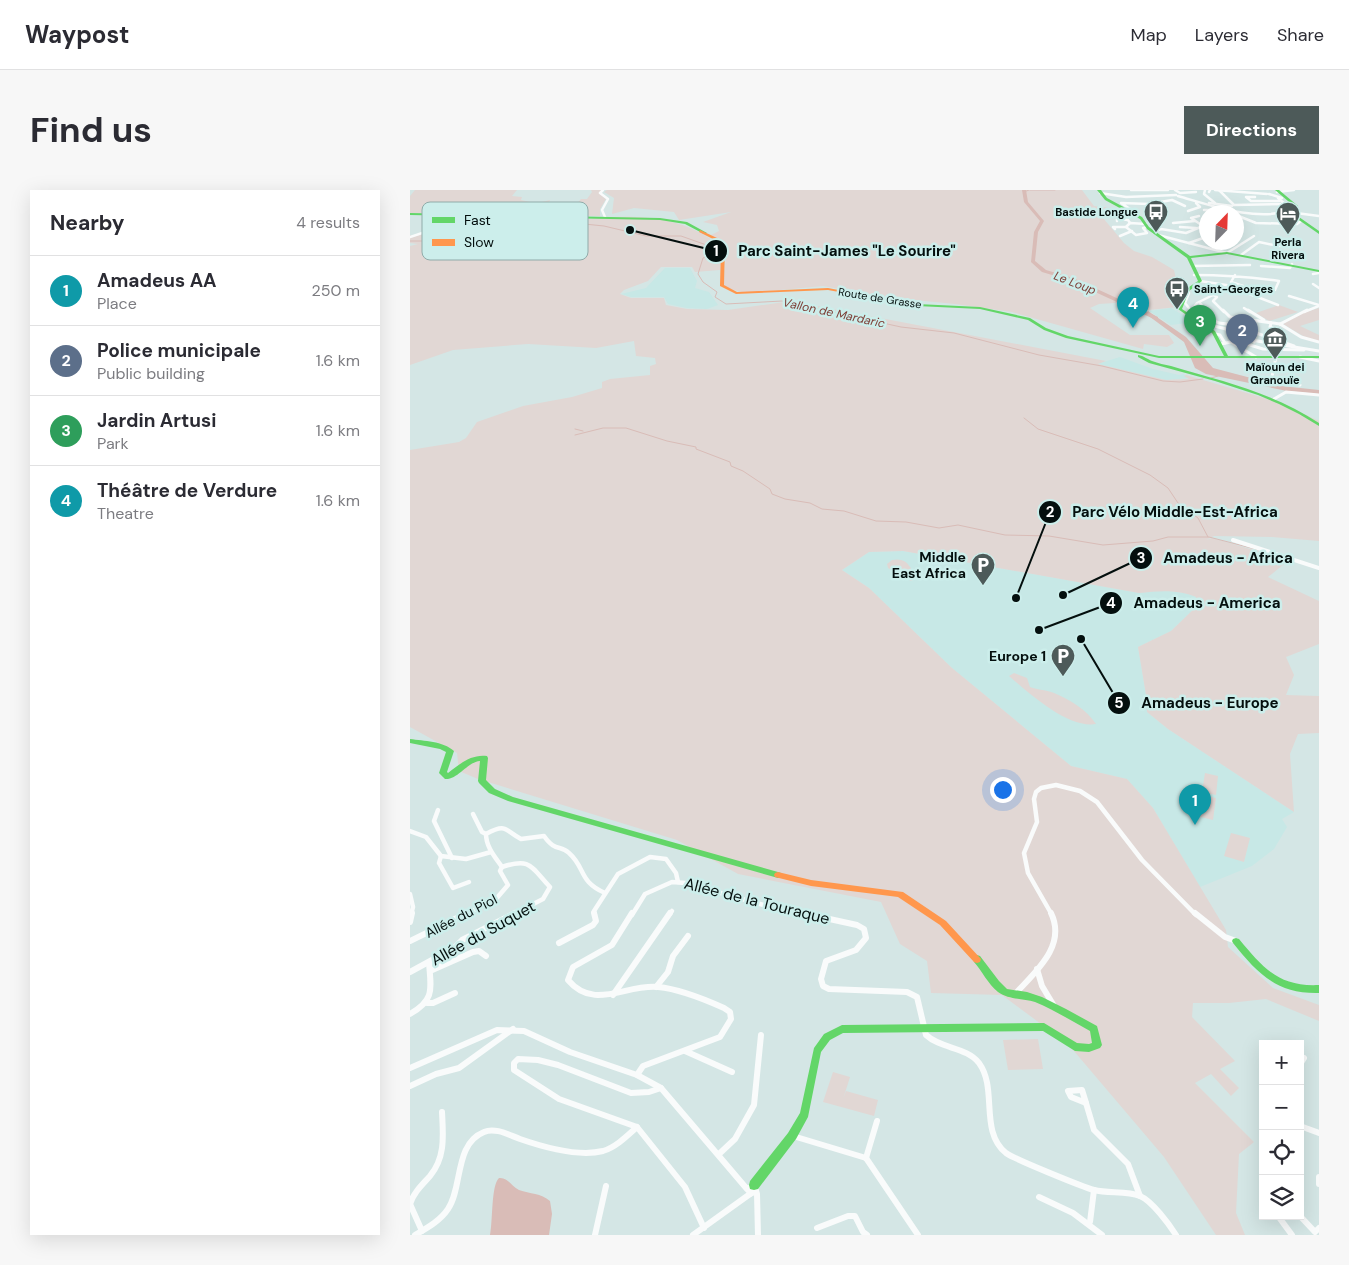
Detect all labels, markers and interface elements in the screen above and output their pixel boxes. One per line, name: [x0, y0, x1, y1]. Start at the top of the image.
text: Waypost: [25, 19, 129, 50]
text: Map: [1131, 23, 1167, 47]
text: Layers: [1195, 23, 1249, 47]
text: Share: [1277, 23, 1324, 47]
button: Directions: [1184, 106, 1319, 154]
text: Find us: [30, 107, 152, 153]
bus stop icon: Bastide Longue: [1143, 199, 1169, 233]
hotel icon: Perla Rivera: [1275, 201, 1301, 235]
legend: [422, 202, 588, 260]
place label: Bastide Longue: [1055, 205, 1138, 219]
north arrow: [1199, 205, 1244, 250]
text: Nearby: [50, 209, 124, 237]
text: Fast: [464, 211, 491, 229]
text: 4 results: [296, 212, 360, 233]
text: Slow: [464, 233, 494, 251]
place label: Perla Rivera: [1271, 235, 1305, 262]
callout: Parc Saint-James "Le Sourire": [704, 236, 966, 266]
text: 1: [713, 241, 719, 261]
text: Parc Saint-James "Le Sourire": [738, 241, 956, 261]
text: Amadeus AA: [97, 268, 217, 293]
water label: Le Loup: [1052, 268, 1098, 298]
bus stop icon: Saint-Georges: [1164, 276, 1190, 310]
text: 1: [63, 280, 69, 301]
text: 250 m: [312, 280, 360, 301]
place label: Saint-Georges: [1194, 282, 1273, 296]
street label: Route de Grasse: [837, 285, 923, 311]
pin: 4: [1117, 287, 1149, 328]
text: Place: [97, 293, 137, 314]
water label: Vallon de Mardaric: [782, 294, 887, 332]
pin: 3: [1184, 305, 1216, 346]
pin: 2: [1226, 314, 1258, 355]
museum icon: Maïoun dei Granouïe: [1262, 326, 1288, 360]
text: Police municipale: [97, 338, 261, 363]
text: 2: [61, 350, 71, 371]
text: 1.6 km: [316, 350, 360, 371]
place label: Maïoun dei Granouïe: [1246, 360, 1304, 387]
text: Public building: [97, 363, 205, 384]
text: Jardin Artusi: [97, 408, 216, 433]
text: 3: [61, 420, 71, 441]
text: 1.6 km: [316, 420, 360, 441]
text: Park: [97, 433, 129, 454]
text: Théâtre de Verdure: [97, 478, 277, 503]
text: 4: [61, 490, 71, 511]
text: 1.6 km: [316, 490, 360, 511]
callout: Parc Vélo Middle-Est-Africa: [1037, 497, 1288, 527]
text: 2: [1046, 502, 1055, 522]
text: Parc Vélo Middle-Est-Africa: [1072, 502, 1278, 522]
text: Theatre: [97, 503, 154, 524]
callout: Amadeus - Africa: [1128, 543, 1303, 573]
place label: Middle East Africa: [892, 548, 966, 582]
text: 3: [1136, 548, 1146, 568]
text: Amadeus - Africa: [1163, 548, 1293, 568]
parking icon: Middle East Africa: [970, 552, 996, 586]
callout: Amadeus - America: [1099, 588, 1291, 618]
text: 4: [1106, 593, 1116, 613]
text: Amadeus - America: [1133, 593, 1281, 613]
parking icon: Europe 1: [1050, 643, 1076, 677]
place label: Europe 1: [989, 647, 1046, 665]
callout: Amadeus - Europe: [1107, 688, 1289, 718]
text: 5: [1114, 693, 1124, 713]
text: Amadeus - Europe: [1141, 693, 1279, 713]
your location: [990, 777, 1016, 803]
pin: 1: [1179, 784, 1211, 825]
street label: Allée de la Touraque: [682, 873, 832, 929]
street label: Allée du Piol: [422, 890, 500, 942]
street label: Allée du Suquet: [427, 896, 539, 970]
map controls: [1259, 1040, 1304, 1220]
button: +: [1259, 1040, 1304, 1085]
button: −: [1259, 1085, 1304, 1130]
button: locate: [1259, 1130, 1304, 1175]
button: layers: [1259, 1175, 1304, 1220]

